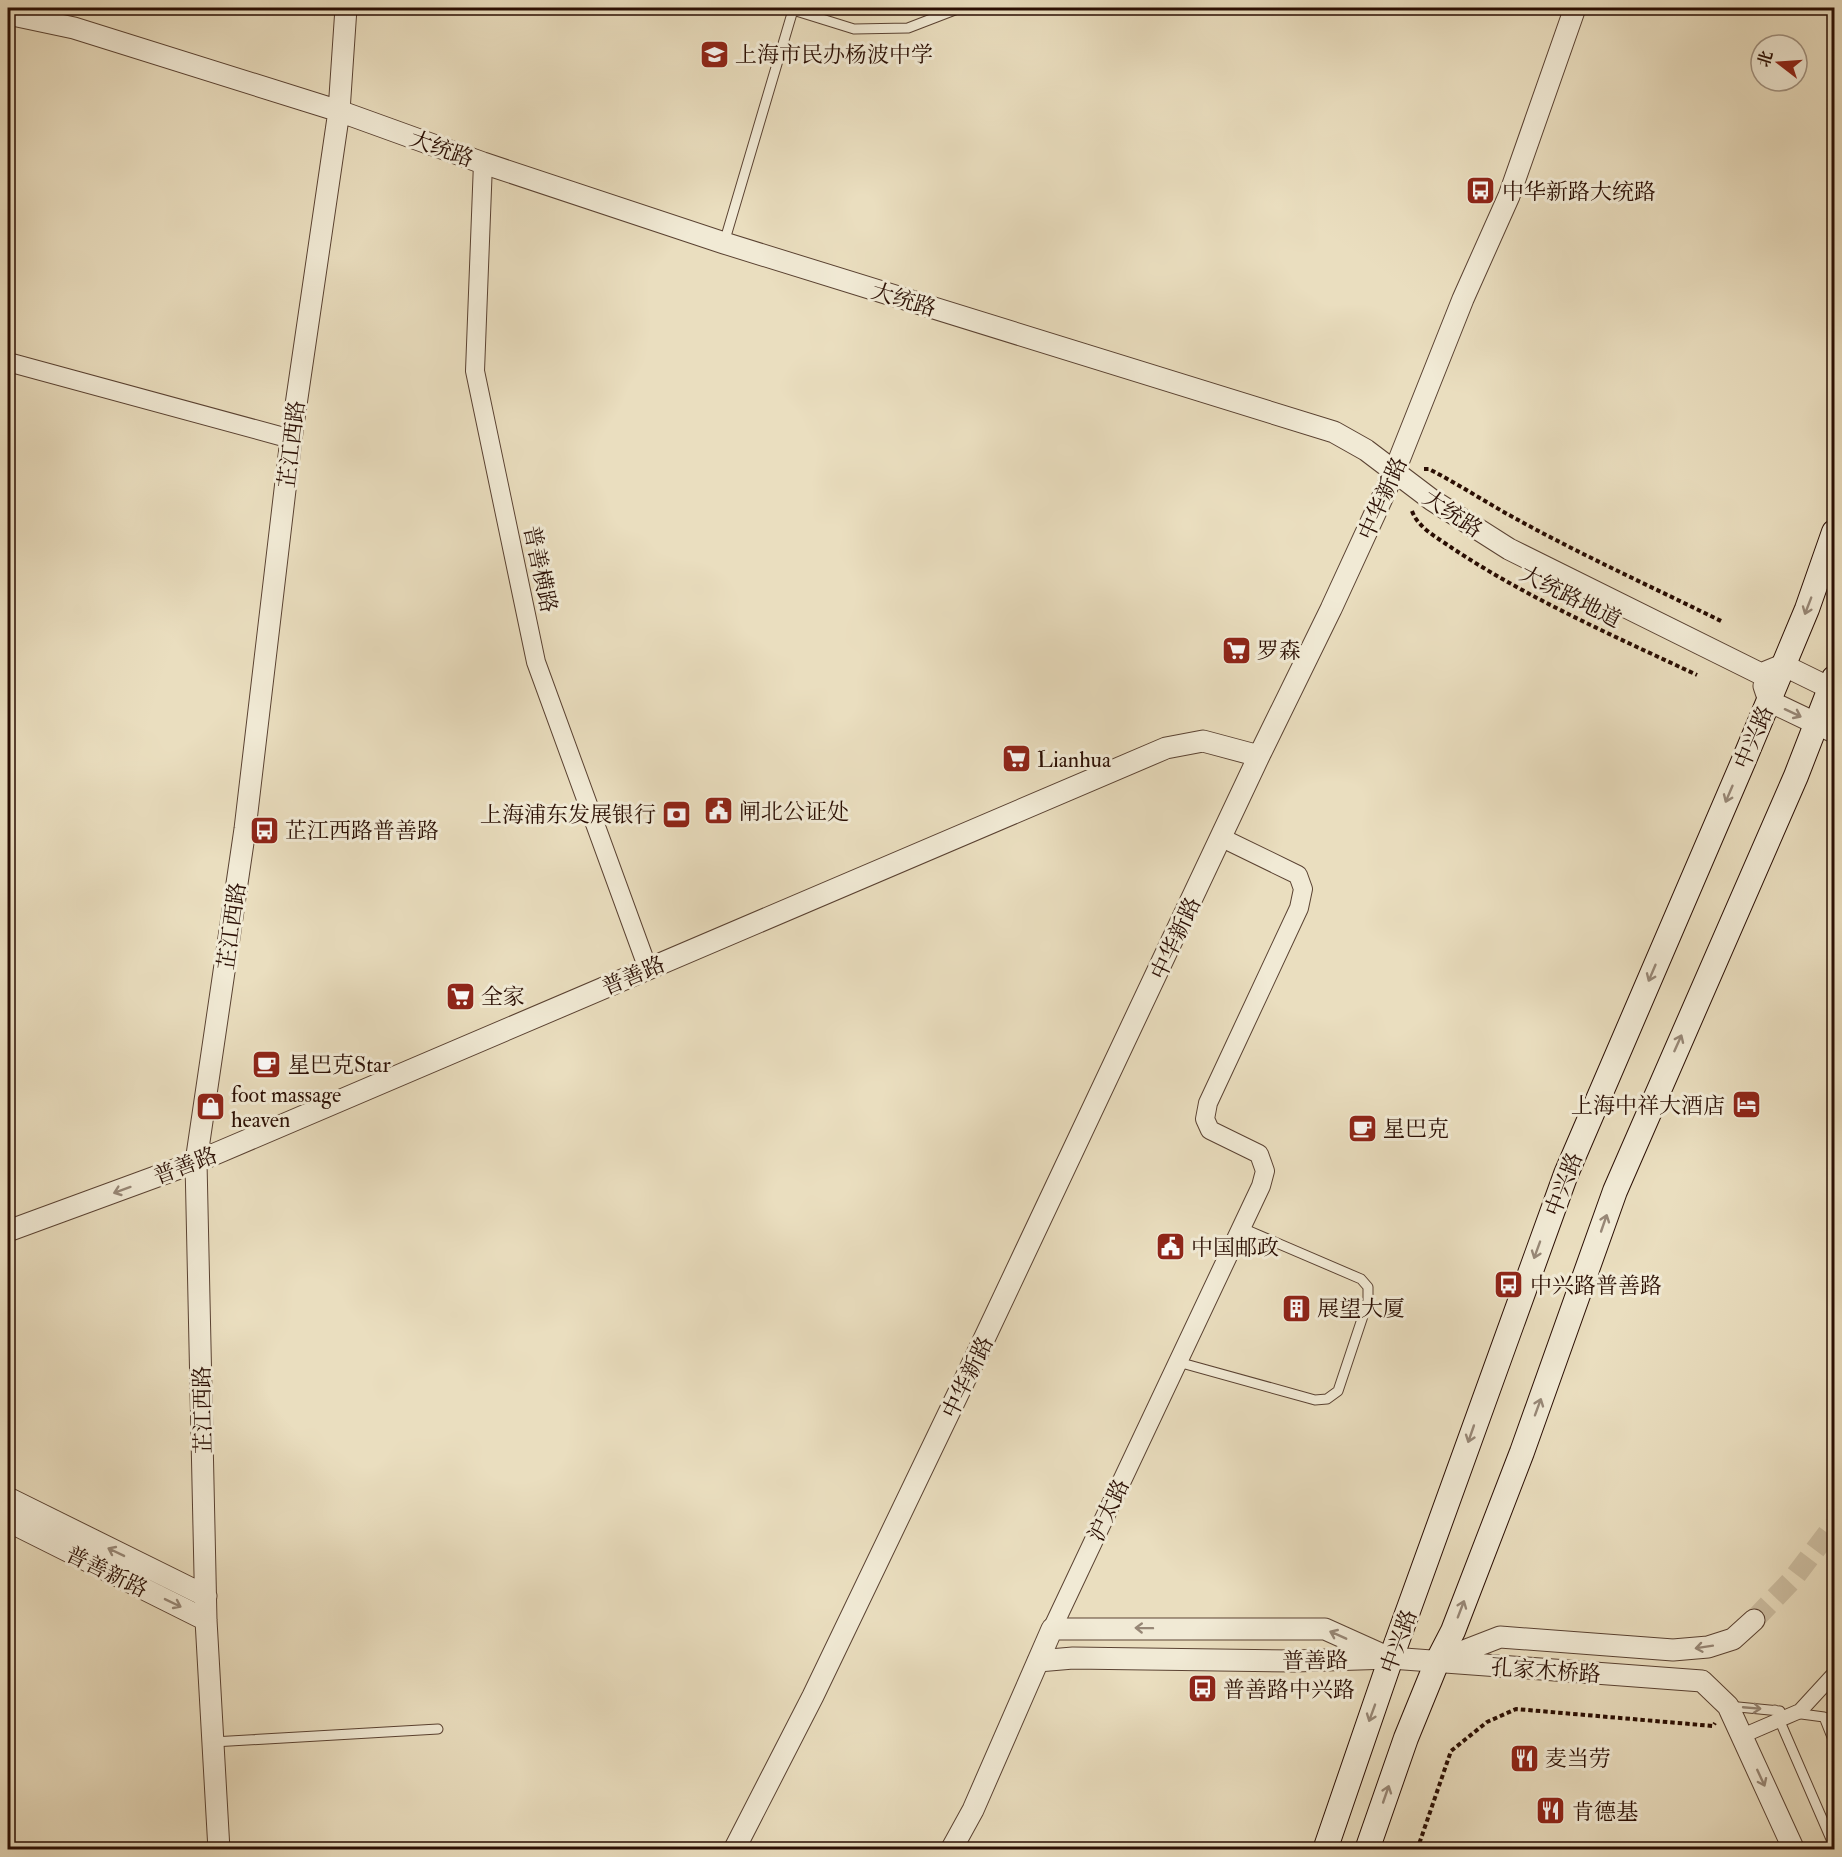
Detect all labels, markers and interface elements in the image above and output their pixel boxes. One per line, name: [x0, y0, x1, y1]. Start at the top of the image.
north arrow: [1749, 33, 1809, 93]
school or university icon: 上海市民办杨波中学: [698, 38, 730, 70]
place label: 上海市民办杨波中学: [735, 41, 933, 69]
text: 北: [1754, 48, 1778, 69]
street label: 大统路: [406, 124, 477, 173]
bus stop icon: 中华新路大统路: [1465, 175, 1497, 207]
place label: 中华新路大统路: [1502, 178, 1656, 206]
street label: 大统路: [868, 277, 939, 323]
street label: 芷江西路: [273, 399, 311, 490]
street label: 中华新路: [1352, 453, 1414, 544]
street label: 大统路: [1417, 484, 1488, 544]
street label: 普善横路: [517, 523, 563, 615]
street label: 大统路地道: [1515, 559, 1626, 634]
one-way arrow: [1801, 597, 1812, 615]
supermarket icon: 罗森: [1220, 634, 1252, 666]
place label: 罗森: [1257, 637, 1301, 665]
street label: 中兴路: [1728, 702, 1780, 773]
one-way arrow: [1783, 707, 1801, 719]
supermarket icon: Lianhua: [1000, 743, 1032, 775]
place label: Lianhua: [1037, 746, 1112, 774]
one-way arrow: [1723, 784, 1734, 802]
public building icon: 闸北公证处: [702, 795, 734, 827]
bank icon: 上海浦东发展银行: [661, 798, 693, 830]
place label: 闸北公证处: [739, 798, 849, 826]
place label: 上海浦东发展银行: [480, 801, 656, 829]
bus stop icon: 芷江西路普善路: [248, 814, 280, 846]
place label: 芷江西路普善路: [285, 817, 439, 845]
street label: 芷江西路: [212, 881, 252, 972]
street label: 中华新路: [1145, 893, 1207, 984]
street label: 普善路: [598, 950, 669, 1002]
one-way arrow: [1646, 963, 1657, 981]
supermarket icon: 全家: [444, 980, 476, 1012]
place label: 全家: [481, 983, 525, 1011]
one-way arrow: [1673, 1035, 1685, 1053]
cafe icon: 星巴克Star: [251, 1048, 283, 1080]
place label: 星巴克Star: [288, 1051, 391, 1079]
place label: foot massage heaven: [231, 1081, 341, 1134]
hotel icon: 上海中祥大酒店: [1730, 1089, 1762, 1121]
shop icon: foot massage heaven: [194, 1091, 226, 1123]
place label: 上海中祥大酒店: [1571, 1092, 1725, 1120]
cafe icon: 星巴克: [1346, 1112, 1378, 1144]
place label: 星巴克: [1383, 1115, 1449, 1143]
street label: 普善路: [150, 1141, 221, 1191]
street label: 中兴路: [1539, 1149, 1589, 1220]
one-way arrow: [113, 1185, 131, 1196]
one-way arrow: [1599, 1214, 1610, 1233]
public building icon: 中国邮政: [1154, 1231, 1186, 1263]
place label: 中国邮政: [1191, 1234, 1279, 1262]
one-way arrow: [1531, 1240, 1542, 1259]
bus stop icon: 中兴路普善路: [1493, 1269, 1525, 1301]
place label: 中兴路普善路: [1530, 1272, 1662, 1300]
building icon: 展望大厦: [1280, 1292, 1312, 1324]
place label: 展望大厦: [1317, 1295, 1405, 1323]
street label: 中华新路: [936, 1332, 1000, 1423]
street label: 芷江西路: [188, 1366, 218, 1454]
one-way arrow: [1533, 1398, 1544, 1417]
one-way arrow: [1465, 1424, 1476, 1442]
street label: 沪太路: [1082, 1475, 1136, 1546]
street label: 普善新路: [61, 1540, 152, 1604]
one-way arrow: [107, 1545, 125, 1557]
one-way arrow: [163, 1598, 181, 1610]
one-way arrow: [1457, 1600, 1468, 1619]
street label: 中兴路: [1374, 1606, 1423, 1677]
one-way arrow: [1134, 1622, 1154, 1634]
one-way arrow: [1329, 1629, 1347, 1640]
one-way arrow: [1695, 1641, 1715, 1652]
street label: 普善路: [1282, 1646, 1348, 1676]
street label: 孔家木桥路: [1490, 1653, 1602, 1689]
bus stop icon: 普善路中兴路: [1186, 1673, 1218, 1705]
place label: 普善路中兴路: [1223, 1676, 1355, 1704]
one-way arrow: [1365, 1703, 1376, 1722]
one-way arrow: [1741, 1703, 1761, 1714]
restaurant icon: 麦当劳: [1508, 1742, 1540, 1774]
place label: 麦当劳: [1545, 1745, 1611, 1773]
one-way arrow: [1756, 1769, 1768, 1787]
one-way arrow: [1382, 1785, 1393, 1804]
restaurant icon: 肯德基: [1535, 1795, 1567, 1827]
place label: 肯德基: [1572, 1798, 1638, 1826]

